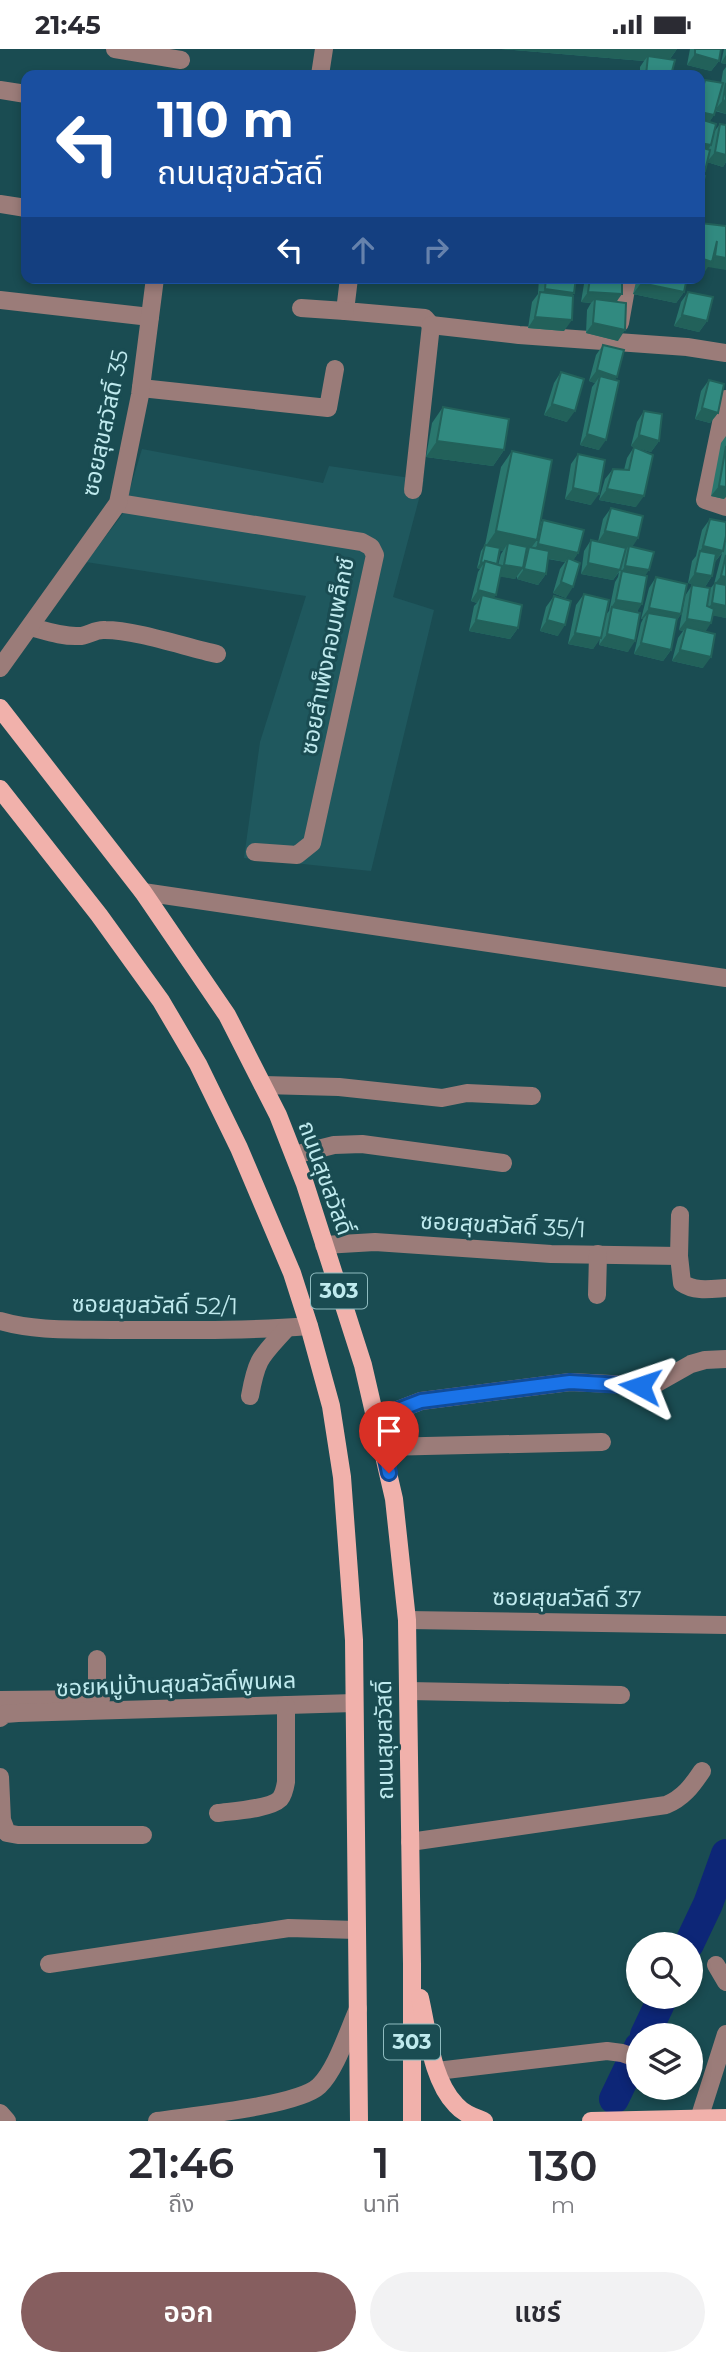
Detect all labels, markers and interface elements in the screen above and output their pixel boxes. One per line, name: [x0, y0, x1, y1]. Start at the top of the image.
text: 21:45: [35, 9, 101, 41]
text: 110 m: [157, 90, 294, 149]
icon: left: [42, 98, 133, 189]
text: ถนนสุขสวัสดิ์: [157, 153, 323, 192]
icon: left: [271, 231, 309, 269]
icon: ahead: [344, 231, 382, 269]
icon: right: [417, 231, 455, 269]
street label: ซอยสุขสวัสดิ์ 35: [76, 347, 134, 499]
street label: ซอยสำเพ็งคอมเพล็กซ์: [294, 554, 360, 757]
street label: ถนนสุขสวัสดิ์: [292, 1117, 360, 1239]
street label: ซอยสุขสวัสดิ์ 35/1: [420, 1207, 586, 1243]
road number: 303: [311, 1273, 367, 1309]
street label: ซอยสุขสวัสดิ์ 52/1: [72, 1290, 238, 1320]
position arrow: [603, 1349, 677, 1423]
pin: [359, 1401, 419, 1473]
icon: arrive: [370, 1412, 408, 1450]
street label: ซอยสุขสวัสดิ์ 37: [492, 1583, 642, 1613]
street label: ซอยหมู่บ้านสุขสวัสดิ์พูนผล: [55, 1666, 297, 1703]
street label: ถนนสุขสวัสดิ์: [369, 1680, 399, 1800]
map controls: [626, 1932, 703, 2100]
button: search: [626, 1932, 703, 2009]
button: layers: [626, 2023, 703, 2100]
road number: 303: [384, 2025, 440, 2059]
text: 21:46: [129, 2137, 234, 2189]
text: 1: [373, 2137, 389, 2189]
text: 130: [529, 2140, 597, 2192]
text: ถึง: [168, 2190, 194, 2218]
text: นาที: [363, 2190, 400, 2218]
text: m: [551, 2191, 575, 2219]
button: ออก: [21, 2272, 356, 2352]
button: แชร์: [370, 2272, 705, 2352]

